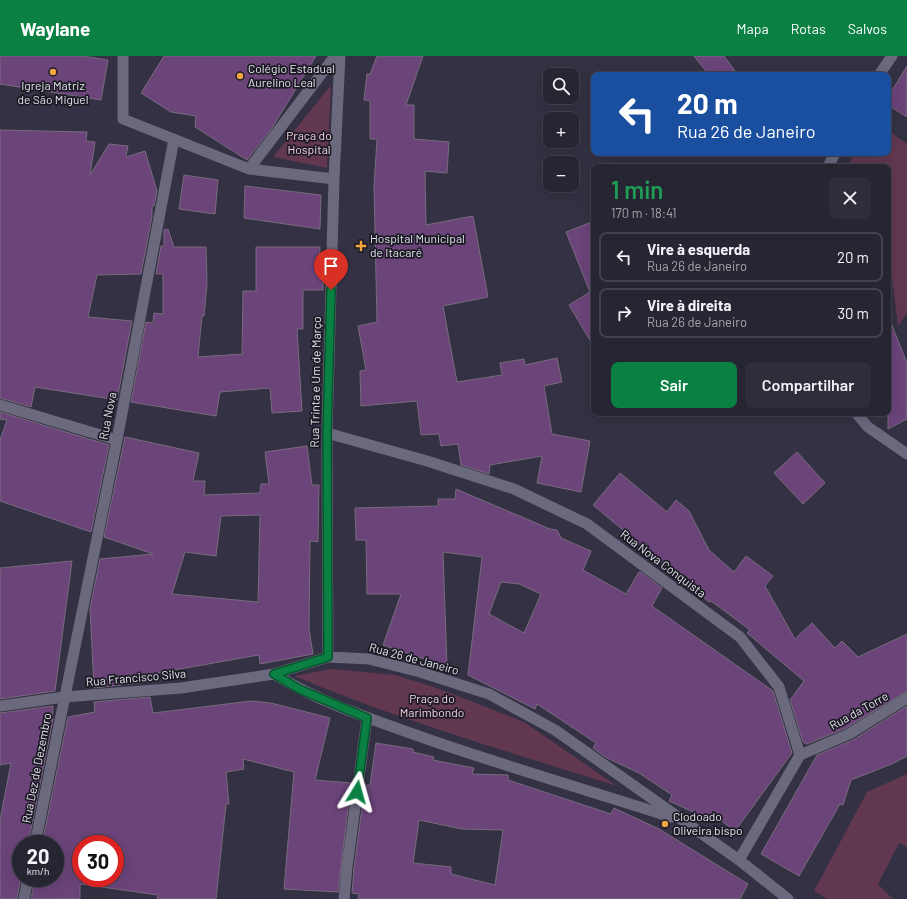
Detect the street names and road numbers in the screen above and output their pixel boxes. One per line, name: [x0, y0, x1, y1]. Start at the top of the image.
street label: Rua Trinta e Um de Março: [307, 316, 323, 448]
street label: Rua Nova: [96, 391, 119, 441]
street label: Rua Nova Conquista: [618, 526, 709, 600]
street label: Rua 26 de Janeiro: [368, 639, 461, 677]
street label: Rua Francisco Silva: [85, 666, 187, 688]
street label: Rua da Torre: [827, 688, 890, 732]
street label: Rua Dez de Dezembro: [18, 711, 54, 824]

